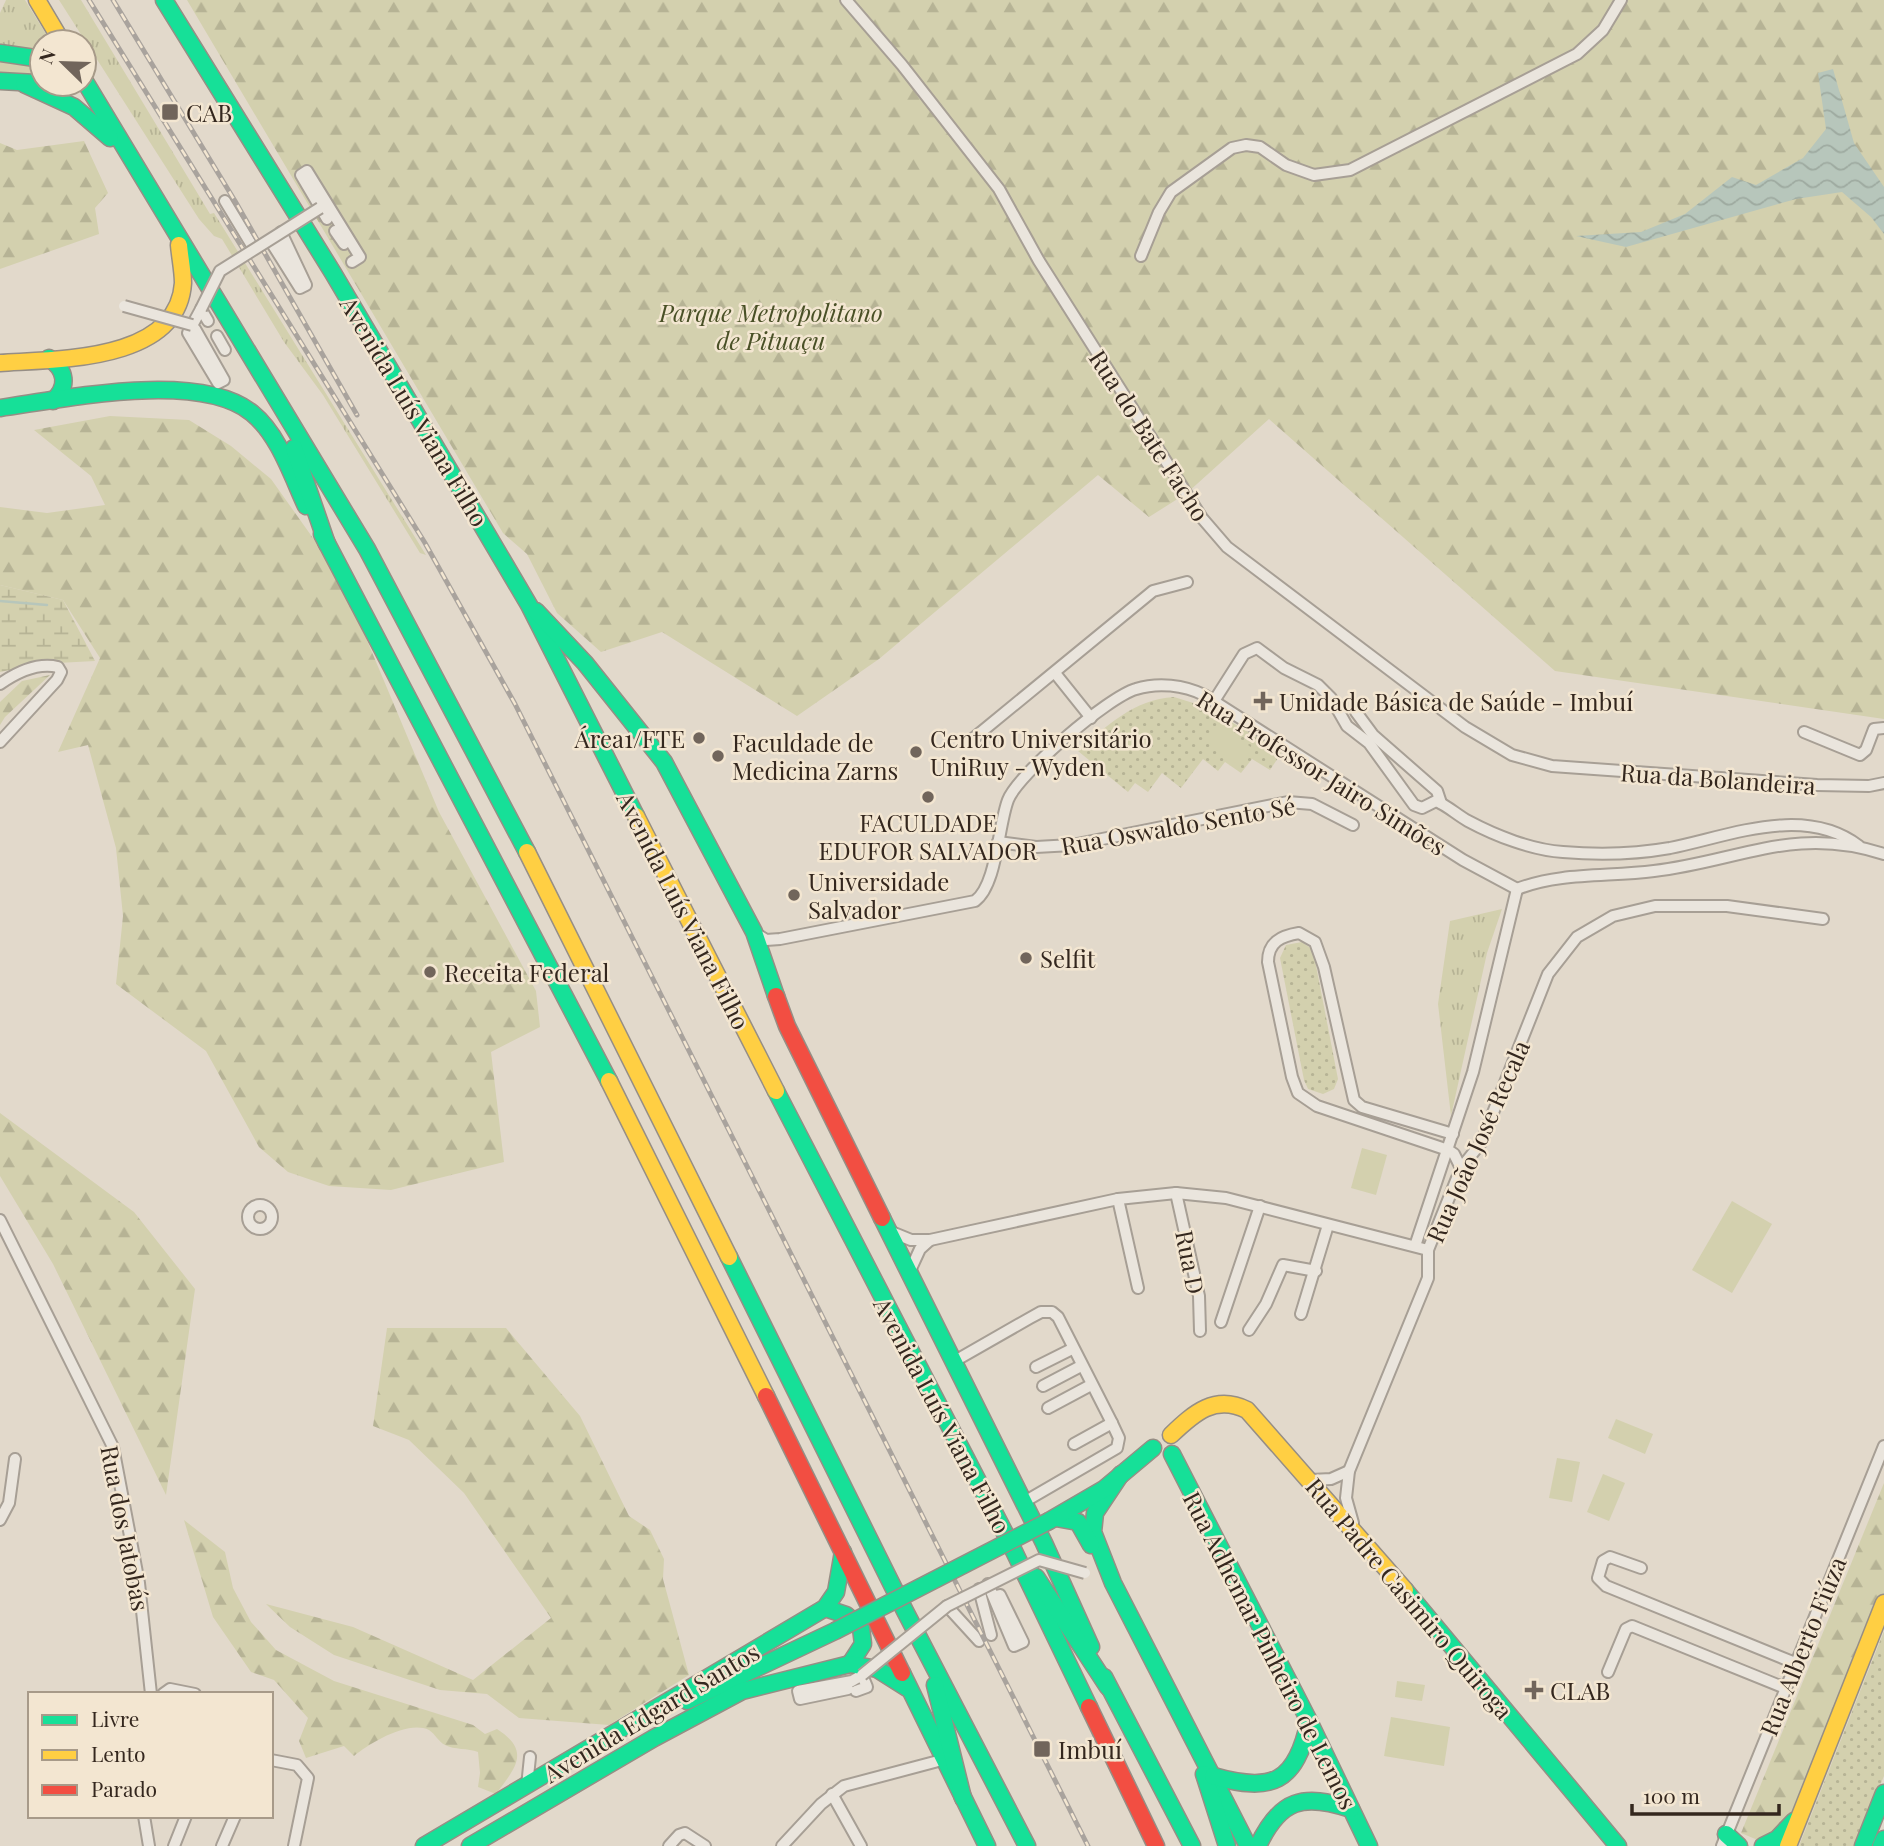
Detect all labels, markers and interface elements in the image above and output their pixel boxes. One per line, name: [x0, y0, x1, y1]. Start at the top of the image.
north arrow: [28, 28, 98, 98]
text: N: [32, 44, 61, 67]
place label: CAB: [186, 96, 232, 128]
marker: CAB: [160, 102, 180, 122]
street label: Avenida Luís Viana Filho: [333, 289, 496, 532]
park label: Parque Metropolitano de Pituaçu: [658, 296, 883, 356]
street label: Rua do Bate Facho: [1083, 343, 1217, 527]
street label: Rua Professor Jairo Simões: [1191, 682, 1453, 862]
place label: Unidade Básica de Saúde - Imbuí: [1279, 685, 1633, 717]
marker: Unidade Básica de Saúde - Imbuí: [1253, 691, 1273, 711]
place label: Área1/FTE: [574, 722, 685, 754]
place label: Centro Universitário UniRuy - Wyden: [930, 722, 1152, 782]
place label: Faculdade de Medicina Zarns: [732, 726, 898, 786]
marker: Área1/FTE: [691, 730, 707, 746]
marker: Centro Universitário UniRuy - Wyden: [908, 744, 924, 760]
marker: Faculdade de Medicina Zarns: [710, 748, 726, 764]
street label: Rua da Bolandeira: [1619, 755, 1817, 801]
street label: Avenida Luís Viana Filho: [610, 785, 758, 1034]
marker: FACULDADE EDUFOR SALVADOR: [920, 789, 936, 805]
street label: Rua Oswaldo Sento Sé: [1058, 789, 1298, 861]
place label: FACULDADE EDUFOR SALVADOR: [819, 806, 1038, 866]
place label: Universidade Salvador: [808, 865, 949, 925]
marker: Universidade Salvador: [786, 887, 802, 903]
place label: Selfit: [1040, 942, 1096, 974]
marker: Selfit: [1018, 950, 1034, 966]
place label: Receita Federal: [444, 956, 610, 988]
marker: Receita Federal: [422, 964, 438, 980]
street label: Rua João José Recala: [1418, 1035, 1536, 1247]
street label: Rua D: [1169, 1227, 1213, 1297]
street label: Avenida Luís Viana Filho: [867, 1291, 1019, 1539]
street label: Rua dos Jatobás: [94, 1442, 158, 1614]
street label: Rua Padre Casimiro Quiroga: [1300, 1471, 1521, 1725]
street label: Rua Adhemar Pinheiro de Lemos: [1177, 1486, 1365, 1814]
street label: Rua Alberto Fiúza: [1752, 1552, 1852, 1740]
street label: Avenida Edgard Santos: [536, 1635, 765, 1790]
place label: CLAB: [1550, 1674, 1610, 1706]
marker: CLAB: [1524, 1680, 1544, 1700]
legend: [28, 1692, 273, 1818]
text: Livre: [91, 1704, 139, 1732]
place label: Imbuí: [1058, 1733, 1122, 1765]
text: Lento: [91, 1739, 145, 1767]
marker: Imbuí: [1032, 1739, 1052, 1759]
scale bar: [1632, 1772, 1779, 1816]
text: Parado: [91, 1774, 157, 1802]
text: 100 m: [1643, 1781, 1700, 1809]

